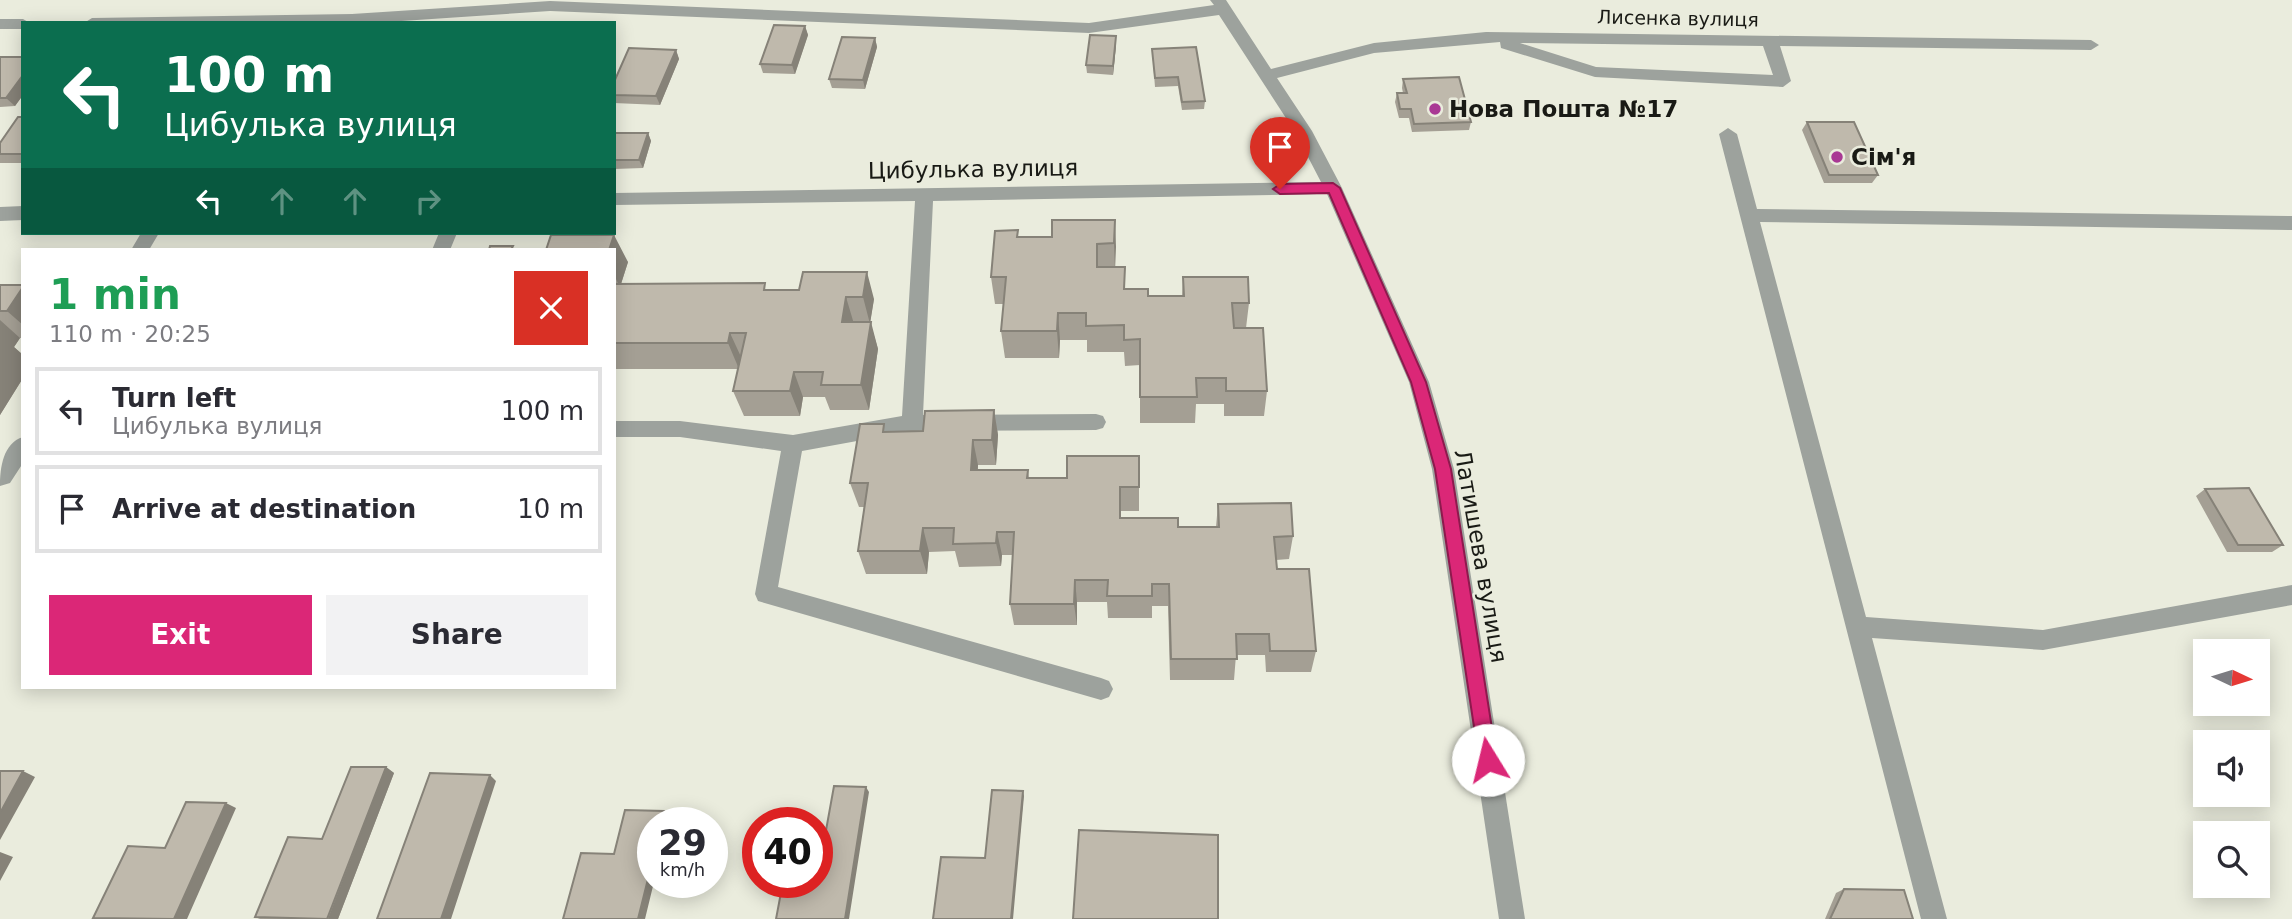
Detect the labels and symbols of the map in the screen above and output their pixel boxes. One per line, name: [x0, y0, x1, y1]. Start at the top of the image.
street label: Лисенка вулиця: [1597, 6, 1759, 30]
place label: Нова Пошта №17: [1449, 96, 1678, 122]
marker: Нова Пошта №17: [1427, 101, 1443, 117]
pin: [1250, 117, 1310, 189]
place label: Сім'я: [1851, 144, 1916, 170]
marker: Сім'я: [1829, 149, 1845, 165]
street label: Цибулька вулиця: [868, 154, 1078, 184]
street label: Латишева вулиця: [1449, 447, 1513, 665]
north arrow: [2193, 639, 2270, 716]
position arrow: [1451, 723, 1525, 797]
speed limit sign: 40: [742, 807, 833, 898]

